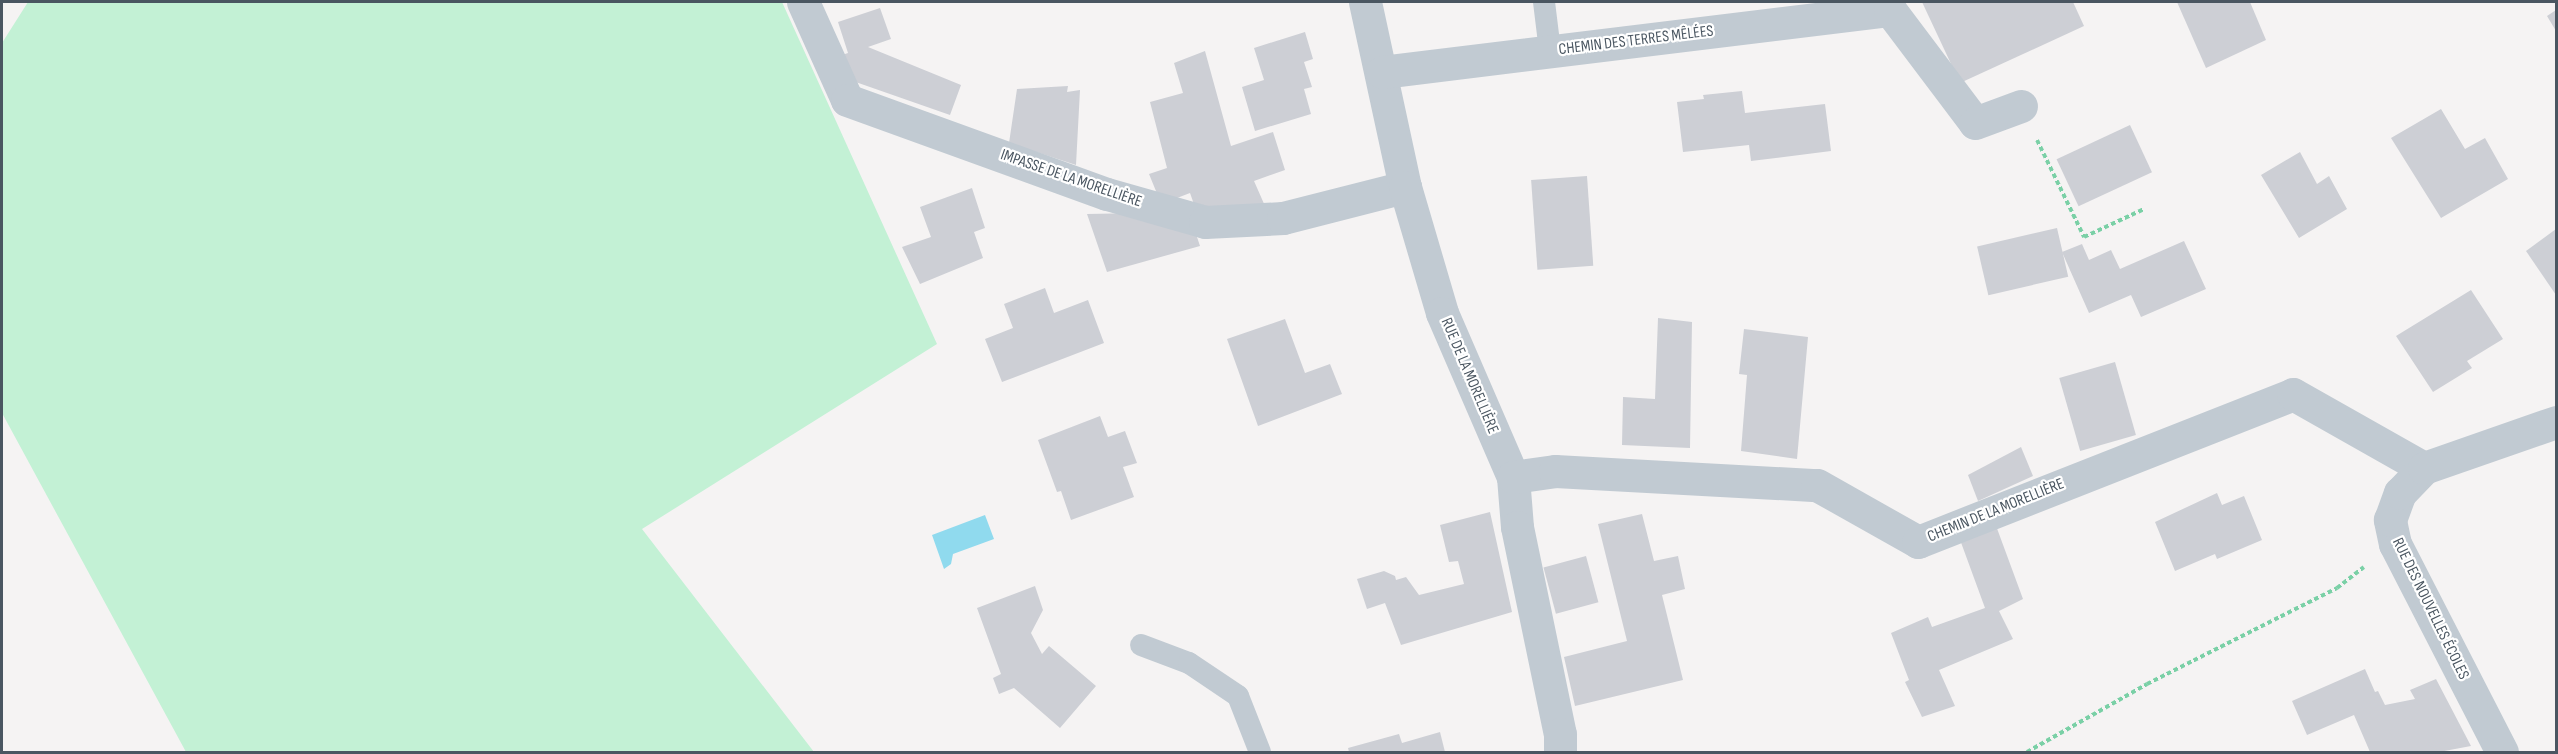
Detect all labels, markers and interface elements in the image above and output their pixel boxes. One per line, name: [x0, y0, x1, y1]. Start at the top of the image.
street label: CHEMIN DES TERRES MÊLÉES: [1558, 22, 1714, 60]
street label: IMPASSE DE LA MORELLIÈRE: [998, 146, 1144, 212]
street label: RUE DE LA MORELLIÈRE: [1436, 315, 1502, 437]
street label: CHEMIN DE LA MORELLIÈRE: [1925, 475, 2067, 547]
street label: RUE DES NOUVELLES ÉCOLES: [2387, 535, 2473, 683]

